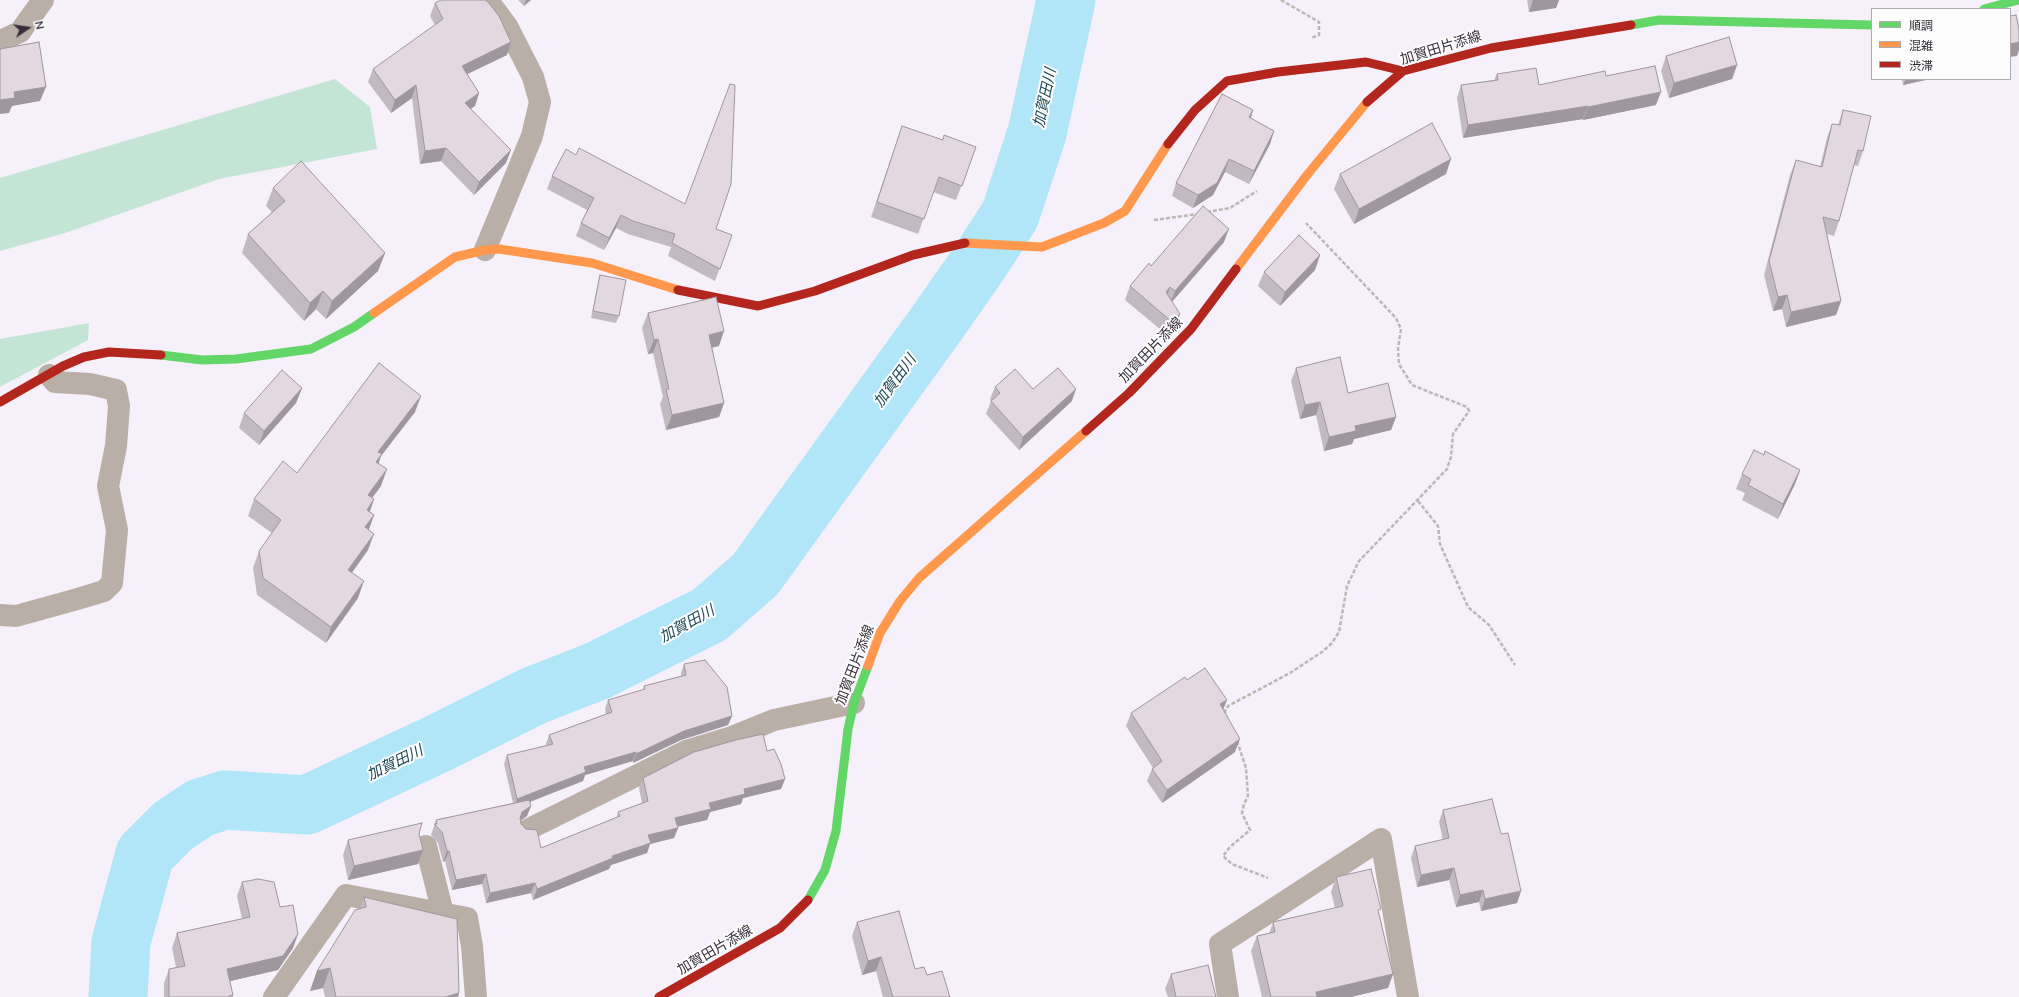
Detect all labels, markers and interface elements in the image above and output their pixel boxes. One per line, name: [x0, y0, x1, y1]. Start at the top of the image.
north arrow: [8, 8, 48, 48]
legend: [1871, 8, 2011, 80]
text: 順調: [1909, 18, 1933, 33]
text: N: [32, 20, 47, 31]
street label: 加賀田片添線: [1398, 28, 1484, 68]
text: 混雑: [1909, 38, 1933, 53]
text: 渋滞: [1909, 58, 1933, 73]
water label: 加賀田川: [1030, 67, 1060, 129]
street label: 加賀田片添線: [1116, 314, 1186, 386]
water label: 加賀田川: [870, 351, 920, 411]
water label: 加賀田川: [656, 602, 718, 646]
street label: 加賀田片添線: [832, 623, 878, 707]
water label: 加賀田川: [364, 742, 426, 784]
street label: 加賀田片添線: [674, 922, 756, 978]

